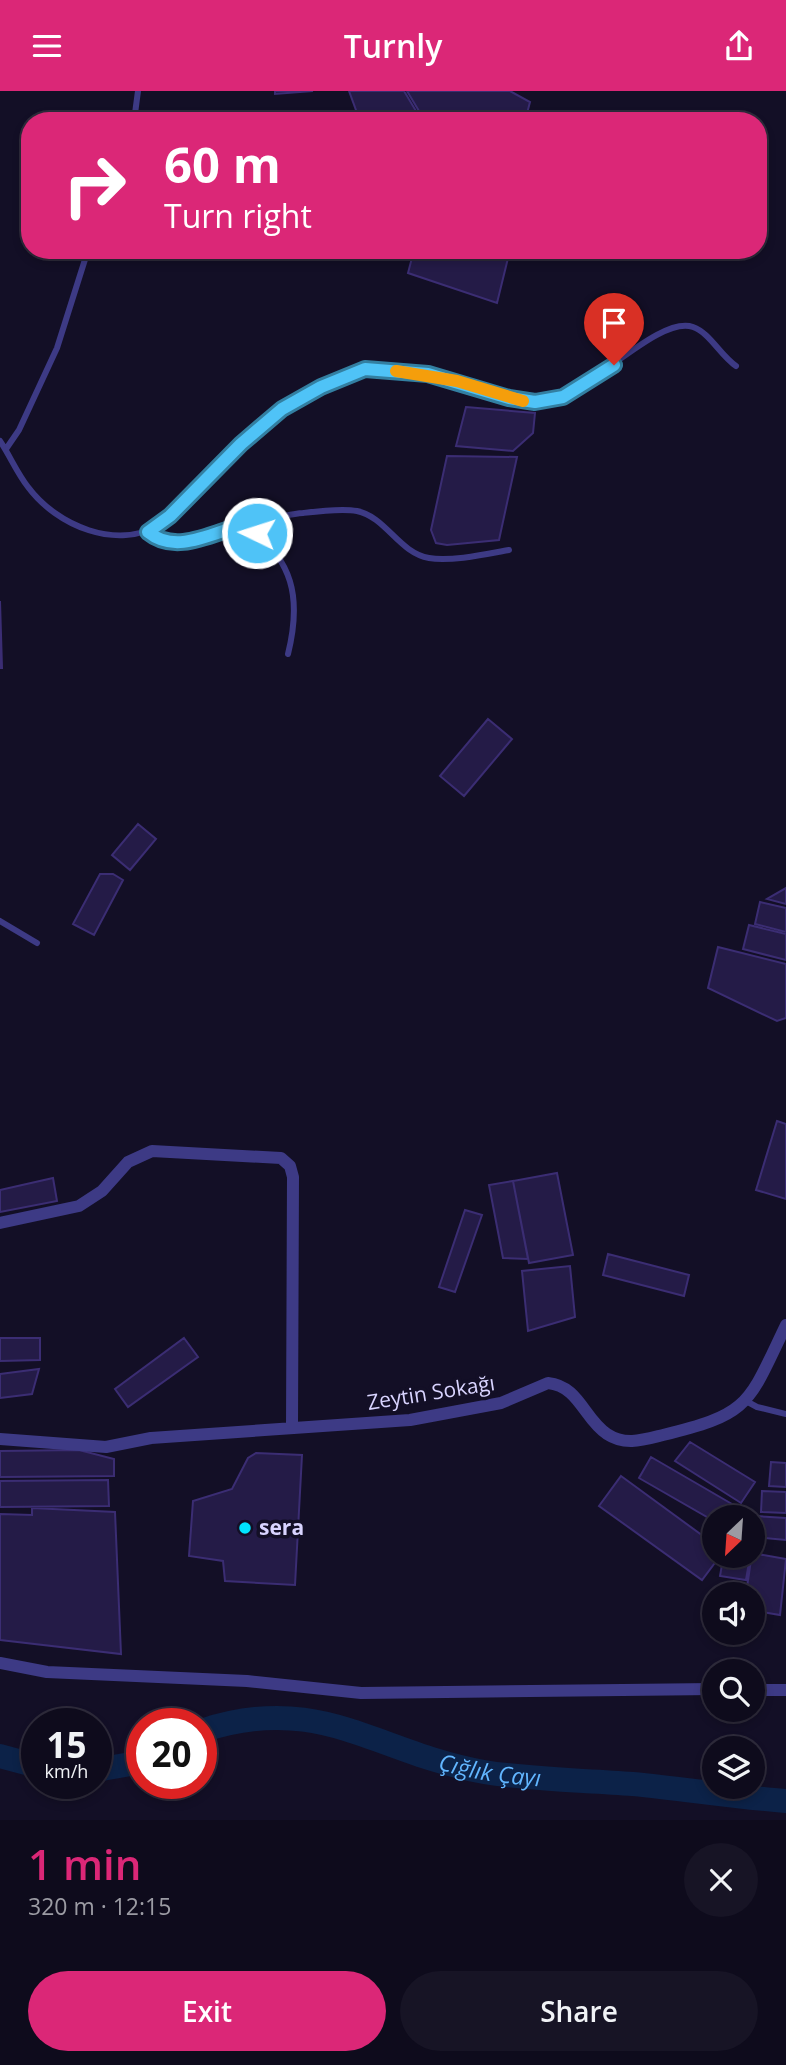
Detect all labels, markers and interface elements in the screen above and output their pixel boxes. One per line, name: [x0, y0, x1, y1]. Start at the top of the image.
text: Turnly: [344, 24, 442, 67]
icon: menu: [28, 27, 66, 65]
icon: share: [720, 27, 758, 65]
text: 60 m: [164, 131, 281, 197]
icon: right: [49, 140, 140, 231]
text: Turn right: [164, 194, 312, 237]
pin: [584, 293, 644, 365]
icon: arrive: [595, 304, 633, 342]
position arrow: [220, 496, 294, 570]
street label: Zeytin Sokağı: [365, 1368, 497, 1416]
north arrow: [702, 1505, 765, 1568]
map controls: [702, 1505, 765, 1799]
place label: sera: [259, 1513, 304, 1541]
marker: sera: [237, 1520, 253, 1536]
button: sound: [702, 1582, 765, 1645]
button: search: [702, 1659, 765, 1722]
speed limit sign: 20: [126, 1708, 217, 1799]
text: 15: [46, 1721, 87, 1768]
button: layers: [702, 1736, 765, 1799]
water label: Çığlık Çayı: [435, 1745, 542, 1793]
text: km/h: [45, 1759, 88, 1783]
text: 1 min: [28, 1835, 141, 1892]
button: close: [684, 1843, 758, 1917]
text: 320 m · 12:15: [28, 1890, 171, 1922]
button: Exit: [28, 1971, 386, 2051]
button: Share: [400, 1971, 758, 2051]

